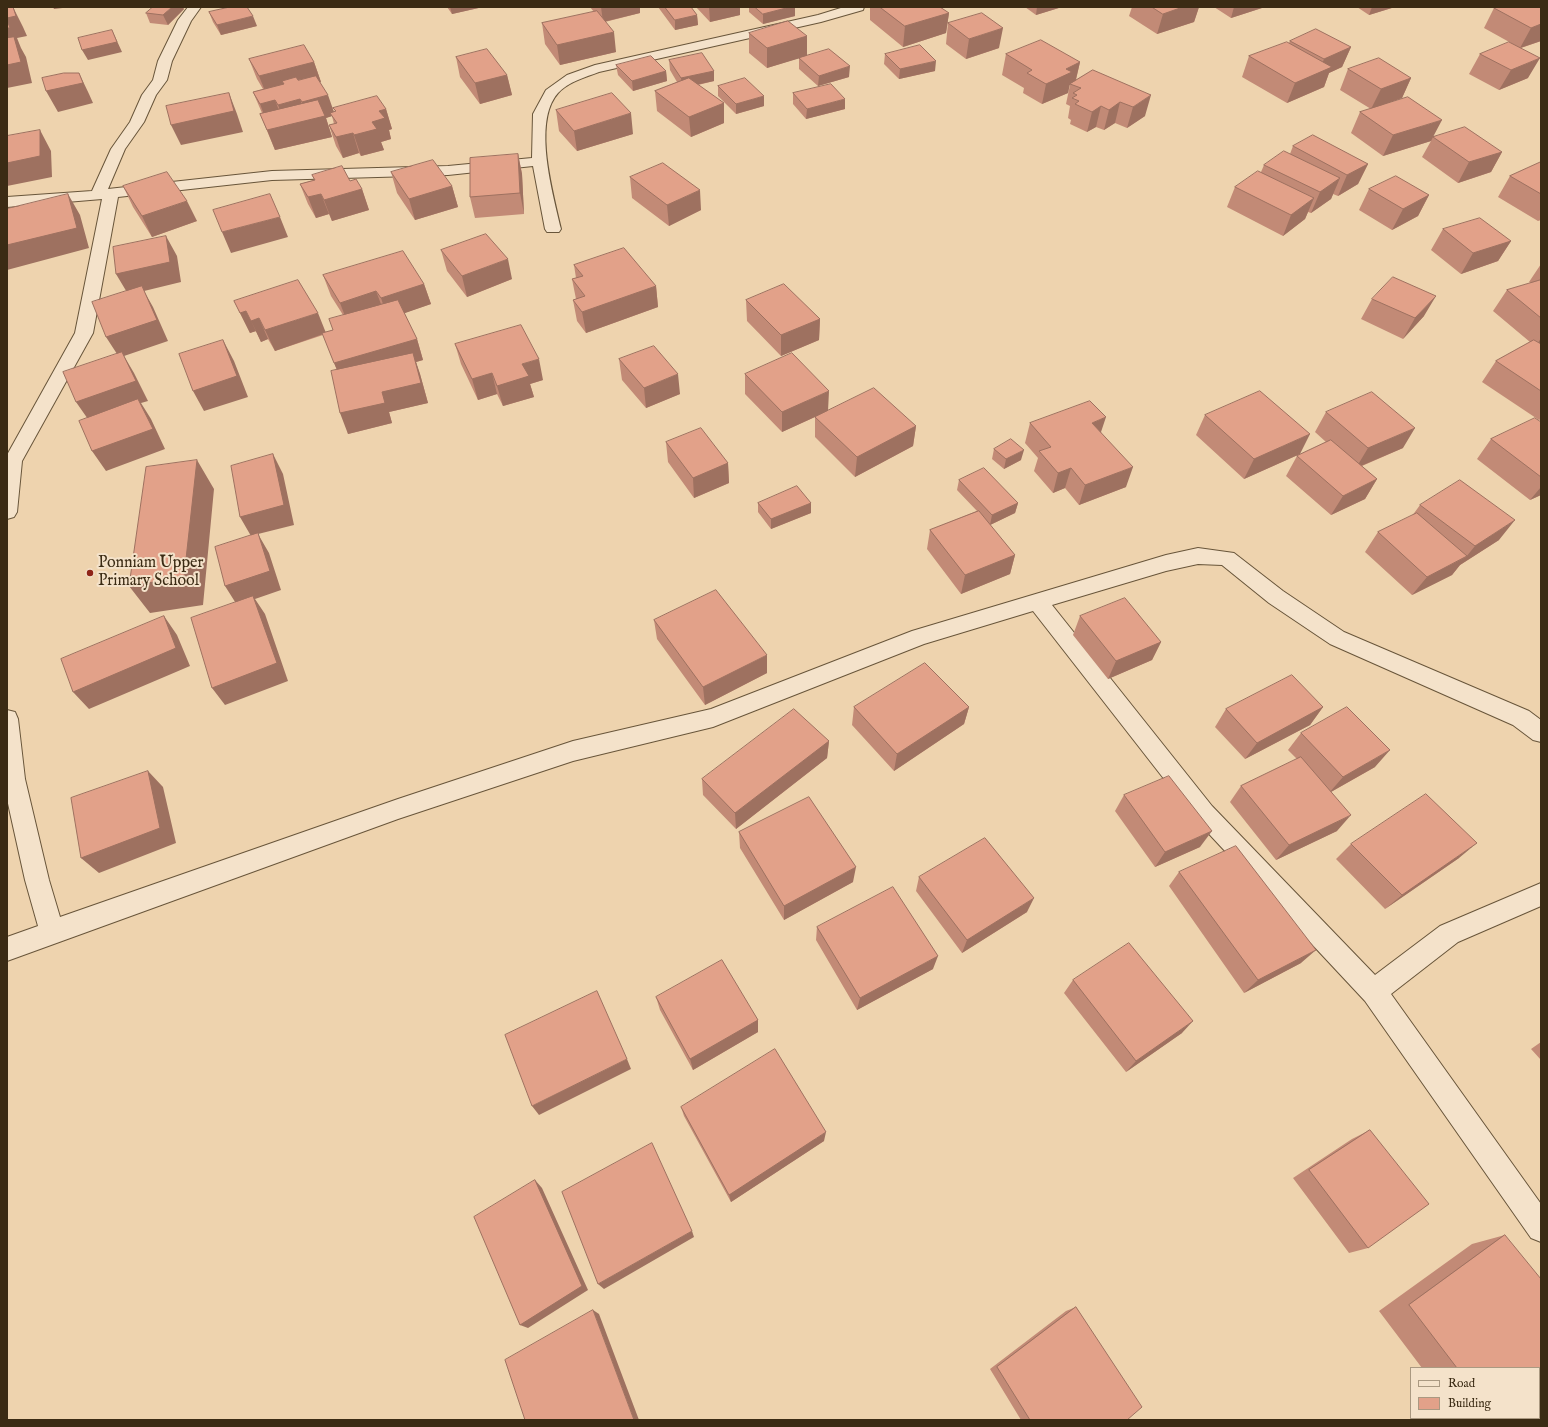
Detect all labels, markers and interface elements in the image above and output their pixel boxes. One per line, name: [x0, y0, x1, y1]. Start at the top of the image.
place label: Ponniam Upper Primary School: [98, 554, 203, 592]
marker: Ponniam Upper Primary School: [85, 568, 95, 578]
legend: [1410, 1367, 1540, 1419]
text: Road: [1448, 1376, 1475, 1391]
text: Building: [1448, 1396, 1491, 1411]

